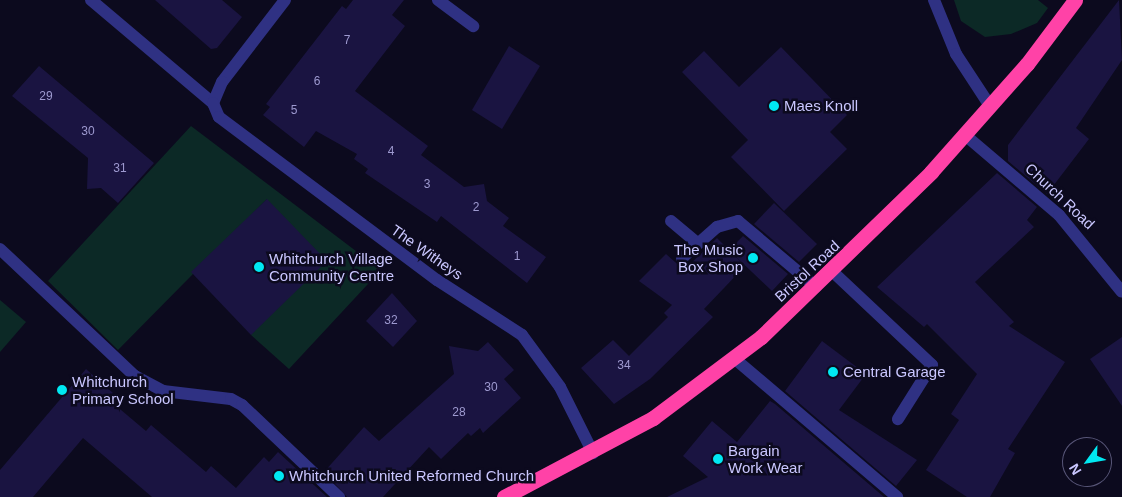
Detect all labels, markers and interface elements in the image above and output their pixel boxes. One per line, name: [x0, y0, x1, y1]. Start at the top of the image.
house number: 7: [344, 34, 350, 48]
house number: 6: [314, 75, 320, 89]
house number: 29: [39, 90, 53, 104]
place label: Maes Knoll: [784, 97, 858, 115]
marker: Maes Knoll: [768, 100, 780, 112]
house number: 5: [291, 104, 297, 118]
house number: 30: [81, 125, 95, 139]
house number: 4: [388, 145, 394, 159]
street label: Church Road: [1022, 159, 1098, 233]
house number: 31: [113, 162, 127, 176]
house number: 3: [424, 178, 430, 192]
house number: 2: [473, 201, 479, 215]
street label: The Witheys: [388, 221, 466, 283]
street label: Bristol Road: [771, 237, 843, 305]
place label: The Music Box Shop: [674, 240, 743, 275]
place label: Whitchurch Village Community Centre: [269, 249, 394, 284]
house number: 1: [514, 250, 520, 264]
marker: The Music Box Shop: [747, 252, 759, 264]
marker: Whitchurch Village Community Centre: [253, 261, 265, 273]
house number: 32: [384, 314, 398, 328]
house number: 34: [617, 359, 631, 373]
place label: Central Garage: [843, 363, 946, 381]
marker: Central Garage: [827, 366, 839, 378]
place label: Whitchurch Primary School: [72, 372, 174, 407]
house number: 30: [484, 381, 498, 395]
marker: Whitchurch Primary School: [56, 384, 68, 396]
house number: 28: [452, 406, 466, 420]
north arrow: [1062, 437, 1112, 487]
place label: Bargain Work Wear: [728, 441, 802, 476]
marker: Bargain Work Wear: [712, 453, 724, 465]
text: N: [1066, 461, 1085, 478]
place label: Whitchurch United Reformed Church: [289, 467, 534, 485]
marker: Whitchurch United Reformed Church: [273, 470, 285, 482]

